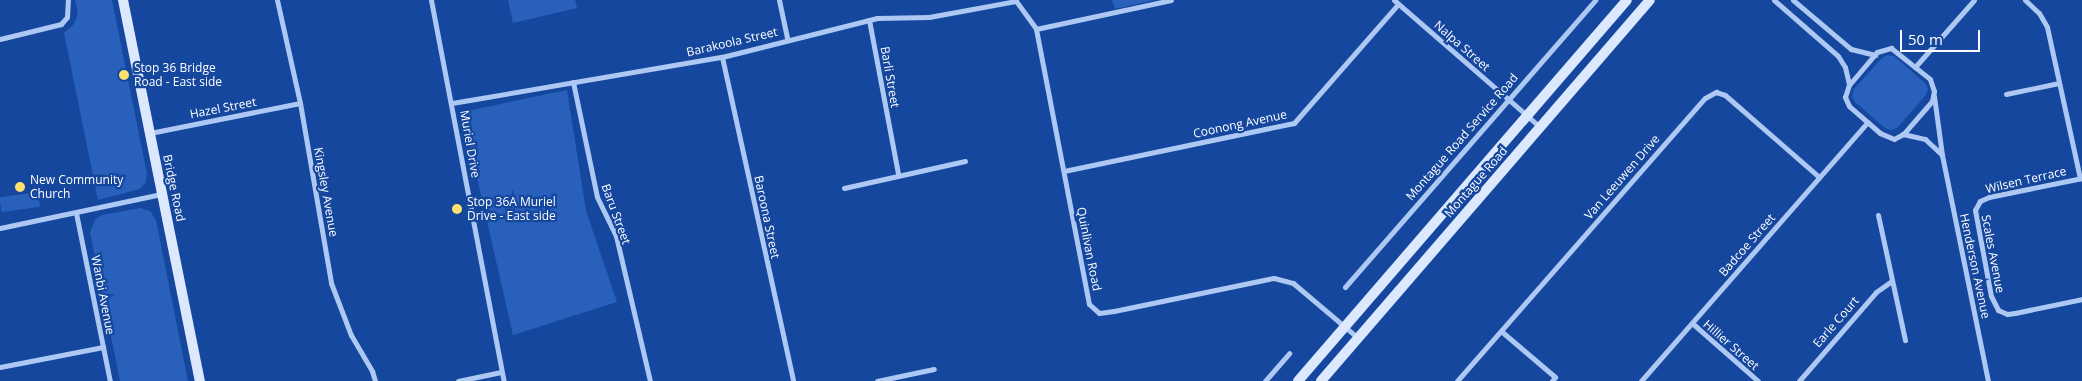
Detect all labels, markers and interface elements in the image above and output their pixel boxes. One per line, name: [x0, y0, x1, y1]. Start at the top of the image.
street label: Nalpa Street: [1431, 18, 1493, 74]
scale bar: [1902, 20, 1982, 52]
street label: Barakoola Street: [685, 25, 779, 59]
text: 50 m: [1908, 29, 1943, 49]
street label: Barli Street: [878, 45, 902, 109]
place label: Stop 36 Bridge Road - East side: [134, 61, 222, 89]
marker: Stop 36 Bridge Road - East side: [118, 69, 130, 81]
street label: Montague Road Service Road: [1403, 71, 1521, 203]
street label: Hazel Street: [188, 94, 258, 122]
street label: Coonong Avenue: [1192, 107, 1288, 141]
street label: Muriel Drive: [457, 109, 483, 179]
street label: Van Leeuwen Drive: [1581, 132, 1663, 222]
street label: Montague Road: [1441, 144, 1511, 220]
street label: Kingsley Avenue: [311, 146, 341, 238]
street label: Bridge Road: [160, 153, 188, 223]
street label: Wilsen Terrace: [1984, 164, 2068, 196]
place label: New Community Church: [30, 173, 123, 201]
street label: Baroona Street: [751, 174, 783, 260]
marker: New Community Church: [14, 181, 26, 193]
street label: Baru Street: [598, 182, 634, 246]
place label: Stop 36A Muriel Drive - East side: [467, 195, 556, 223]
marker: Stop 36A Muriel Drive - East side: [451, 203, 463, 215]
street label: Quinlivan Road: [1074, 206, 1104, 292]
street label: Badcoe Street: [1716, 211, 1778, 279]
street label: Henderson Avenue: [1957, 212, 1993, 320]
street label: Scales Avenue: [1978, 214, 2008, 294]
street label: Wanbi Avenue: [88, 254, 118, 336]
street label: Earle Court: [1810, 294, 1862, 350]
street label: Hillier Street: [1700, 317, 1762, 373]

